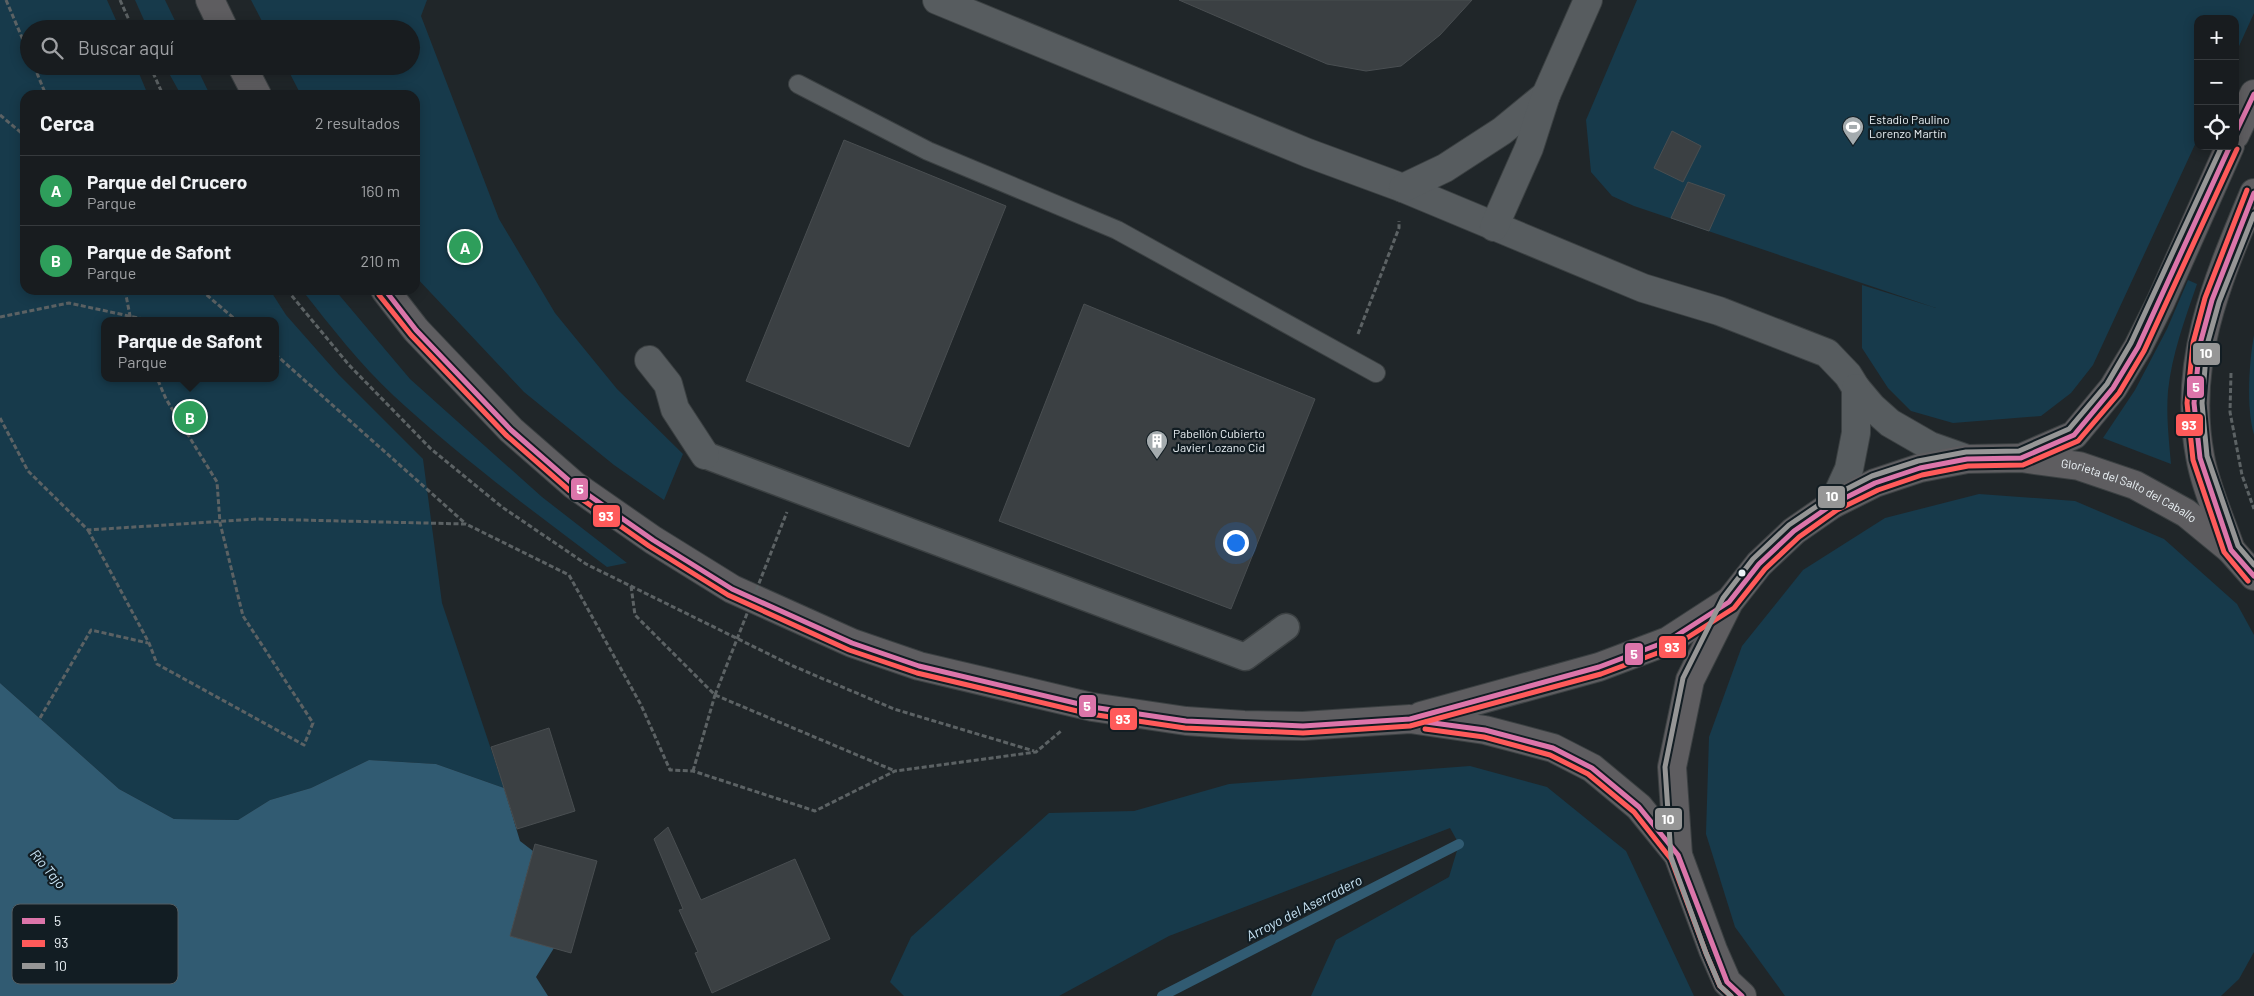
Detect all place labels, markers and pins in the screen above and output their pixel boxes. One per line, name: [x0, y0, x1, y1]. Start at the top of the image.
place label: Estadio Paulino Lorenzo Martín: [1869, 112, 1949, 140]
sports icon: Estadio Paulino Lorenzo Martín: [1841, 115, 1865, 146]
pin: A: [449, 228, 481, 266]
pin: B: [174, 398, 206, 436]
place label: Pabellón Cubierto Javier Lozano Cid: [1173, 426, 1265, 454]
building icon: Pabellón Cubierto Javier Lozano Cid: [1145, 429, 1169, 460]
unlabelled marker: [1737, 568, 1747, 578]

